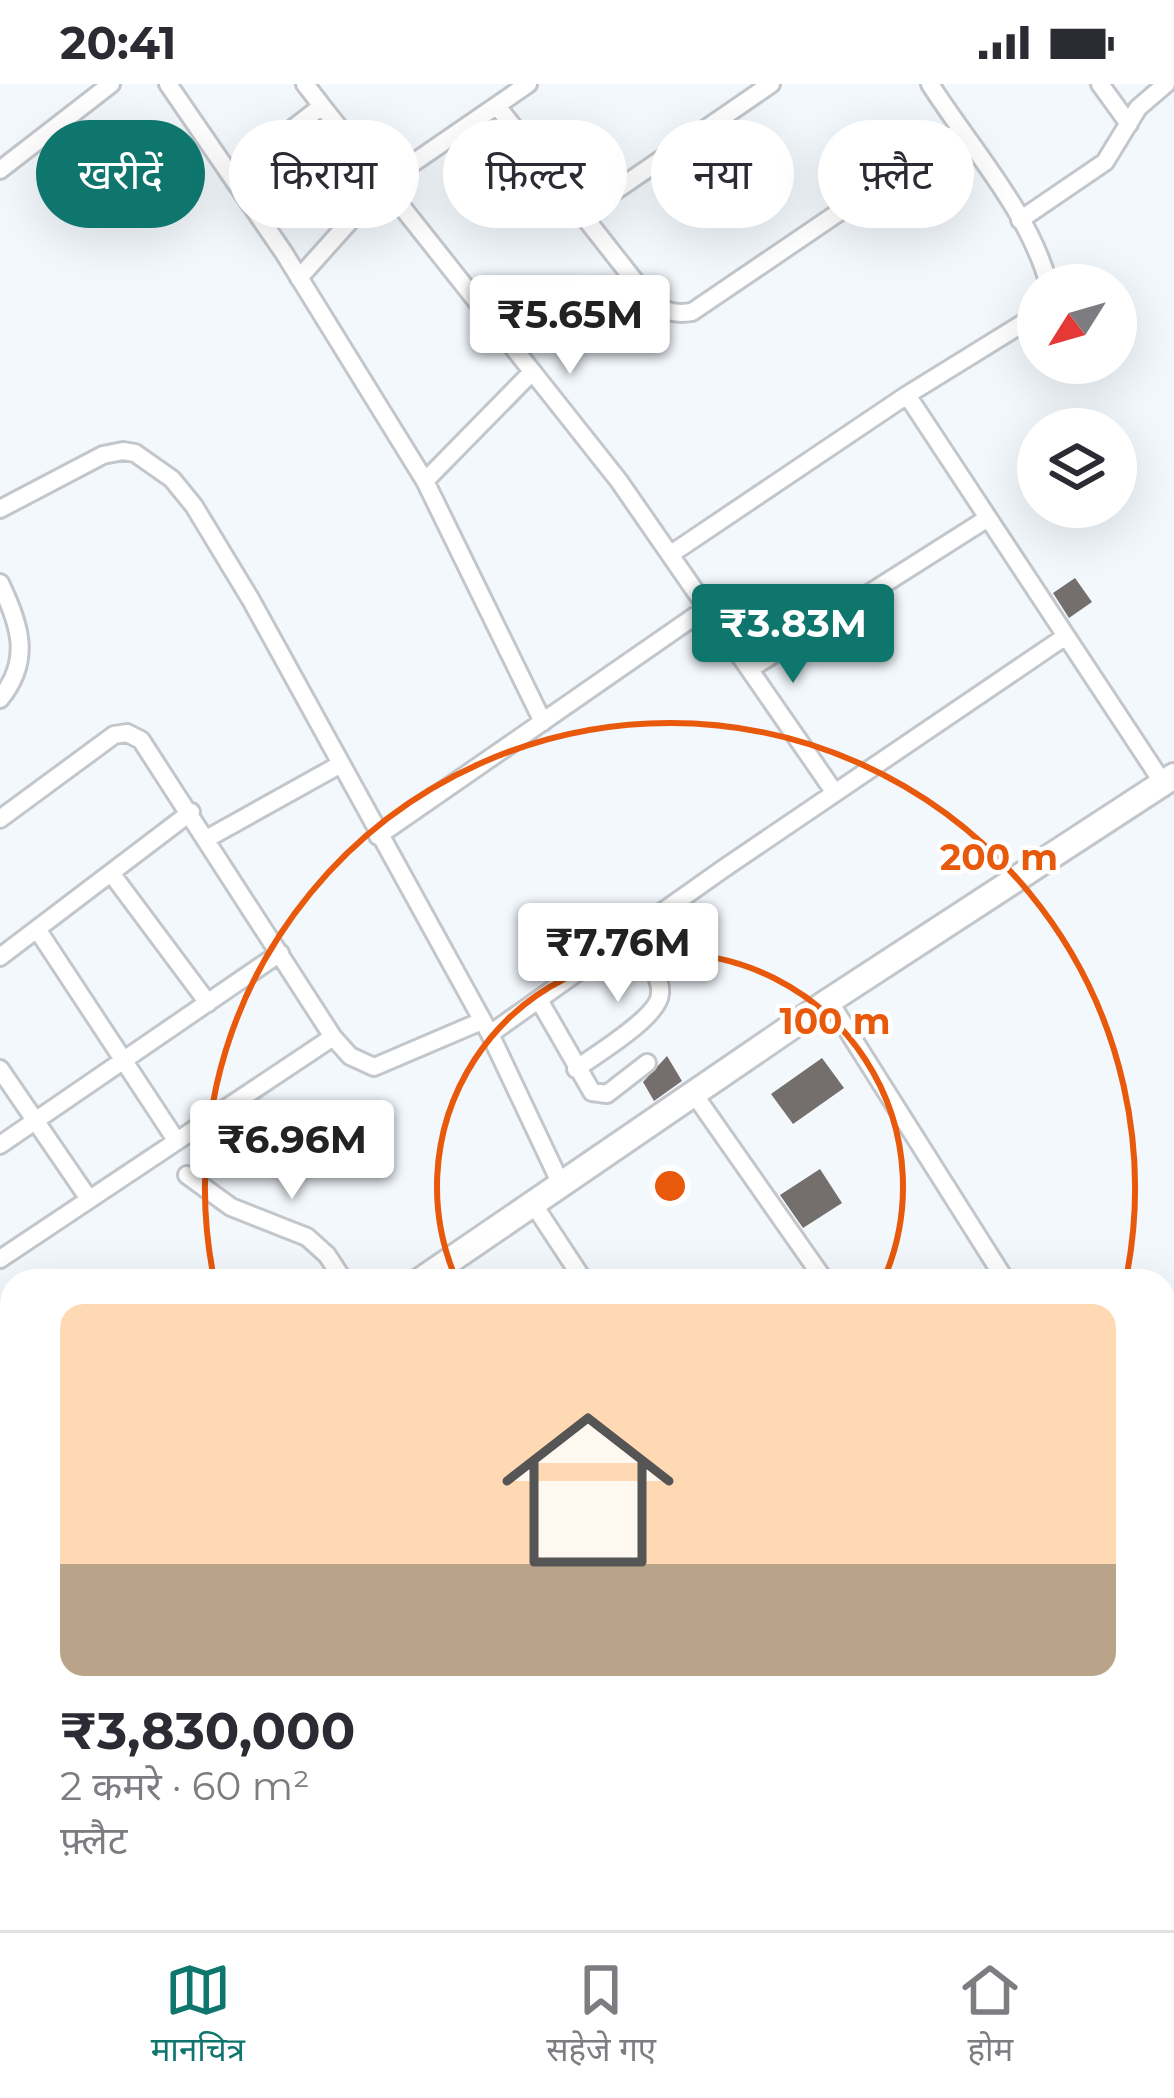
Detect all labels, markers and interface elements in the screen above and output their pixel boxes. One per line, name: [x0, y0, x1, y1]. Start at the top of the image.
text: 20:41: [60, 15, 176, 70]
chip: खरीदें: [36, 120, 205, 228]
chip: किराया: [229, 120, 419, 228]
chip: फ़िल्टर: [443, 120, 627, 228]
chip: नया: [651, 120, 794, 228]
chip: फ़्लैट: [818, 120, 974, 228]
north arrow: [1017, 264, 1137, 384]
map controls: [1017, 264, 1137, 528]
pin: ₹5.65M: [472, 275, 668, 377]
text: ₹5.65M: [497, 290, 643, 338]
button: layers: [1017, 408, 1137, 528]
pin: ₹3.83M: [695, 584, 891, 686]
text: ₹3.83M: [719, 599, 867, 647]
text: 200 m: [940, 835, 1058, 879]
pin: ₹7.76M: [520, 903, 716, 1005]
text: ₹7.76M: [545, 918, 691, 966]
text: 100 m: [780, 999, 890, 1043]
pin: ₹6.96M: [194, 1100, 390, 1202]
text: ₹6.96M: [217, 1115, 367, 1163]
centre of rings: [649, 1165, 691, 1207]
icon: home: [480, 1382, 696, 1598]
text: ₹3,830,000: [60, 1700, 355, 1762]
text: 2 कमरे · 60 m²: [60, 1762, 310, 1810]
text: फ़्लैट: [60, 1816, 127, 1864]
tab: मानचित्र: [151, 1957, 245, 2074]
tab: सहेजे गए: [546, 1957, 656, 2074]
tab: होम: [957, 1957, 1023, 2074]

